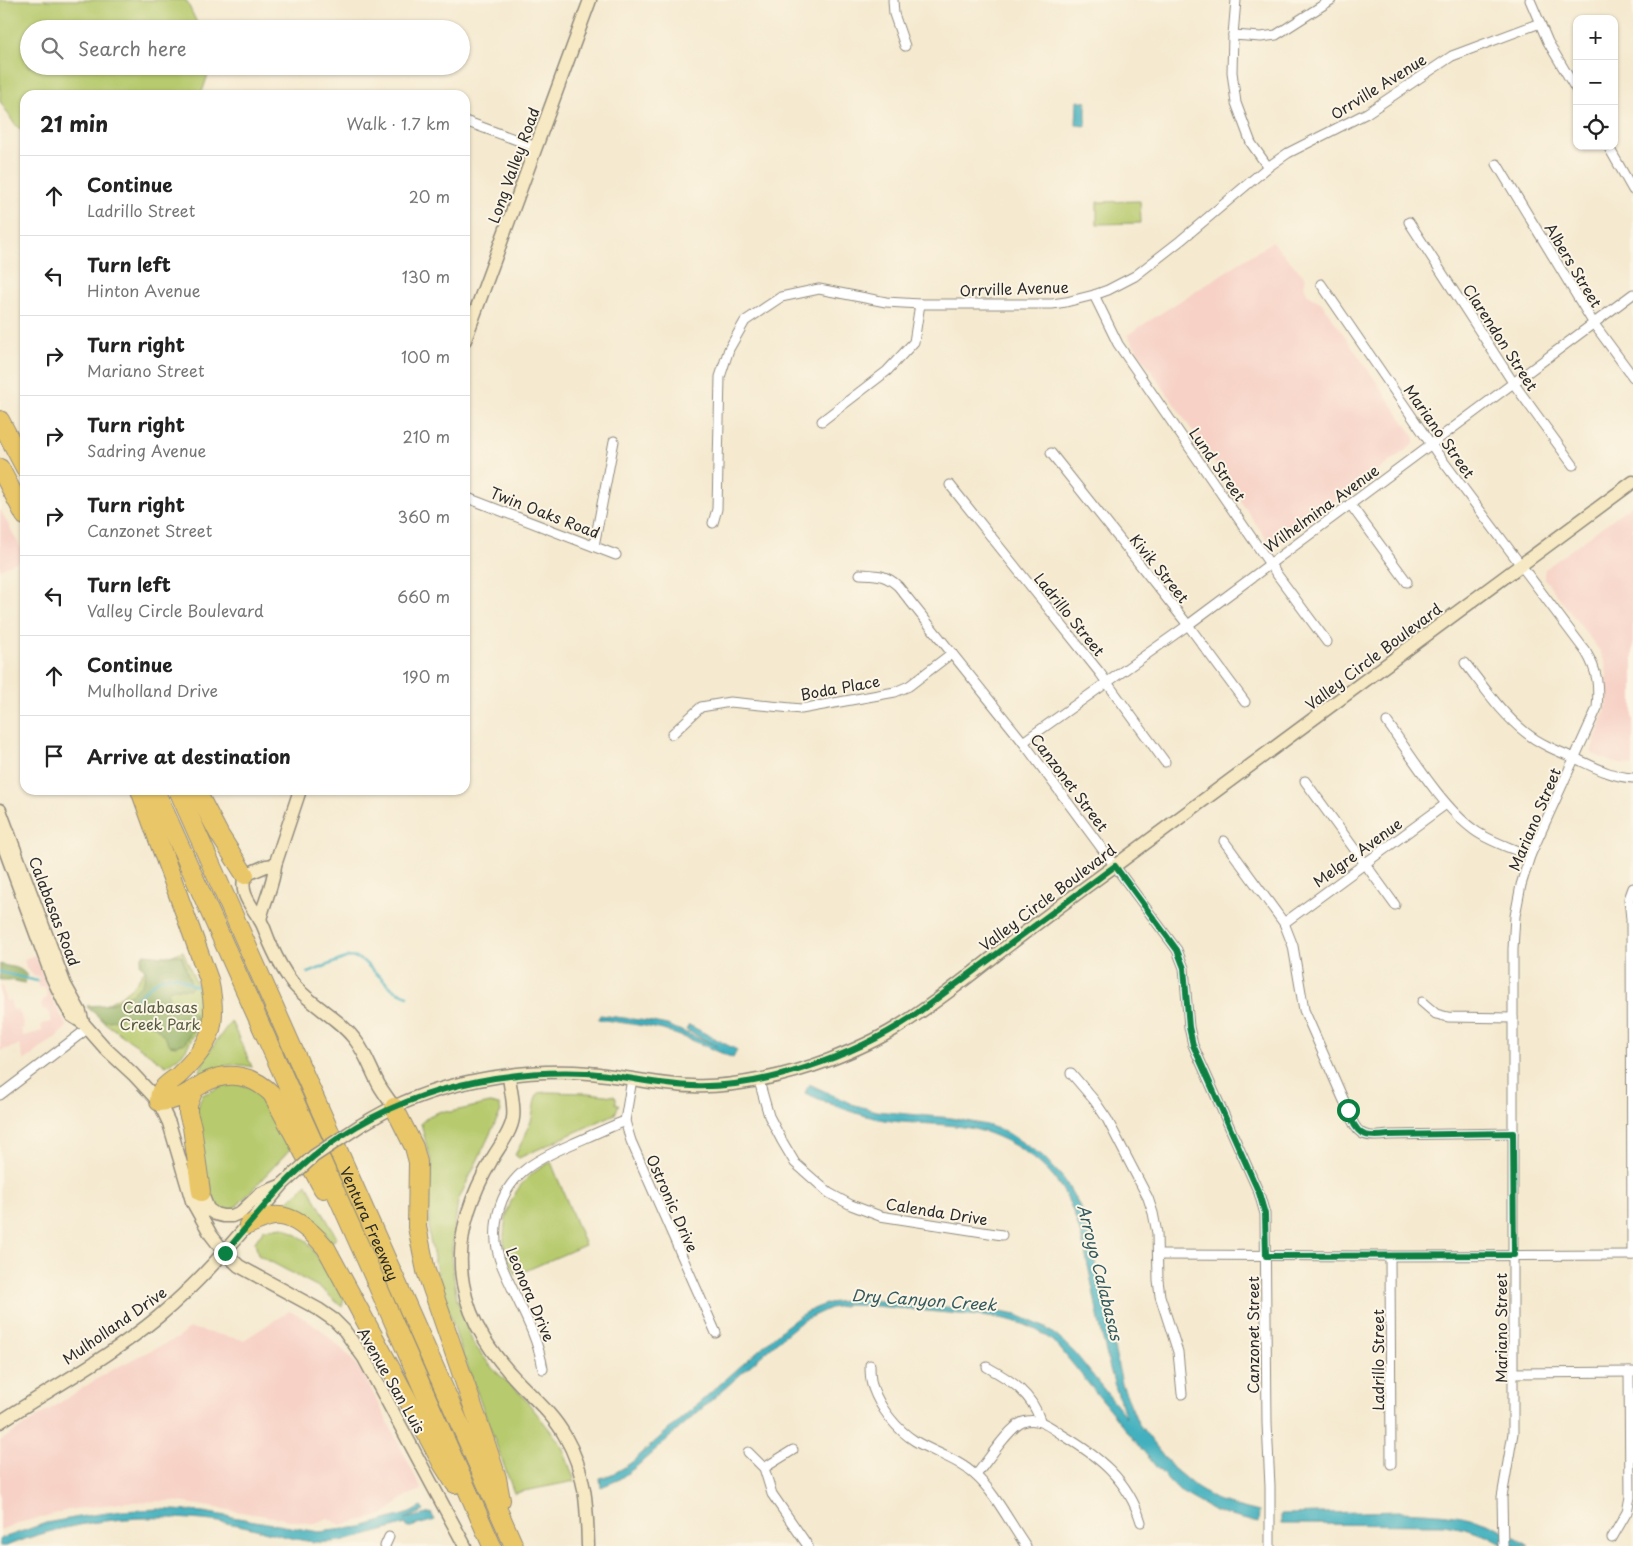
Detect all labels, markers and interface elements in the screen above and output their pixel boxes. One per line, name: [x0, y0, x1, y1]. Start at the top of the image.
map controls: [1573, 15, 1618, 150]
button: +: [1573, 15, 1618, 60]
search box: [20, 20, 470, 75]
icon: search: [38, 34, 66, 62]
text: Search here: [78, 34, 187, 62]
street label: Orrville Avenue: [1326, 47, 1430, 125]
button: −: [1573, 60, 1618, 105]
street label: Long Valley Road: [481, 104, 545, 226]
button: locate: [1573, 105, 1618, 150]
text: 21 min: [40, 107, 108, 139]
text: Walk · 1.7 km: [346, 111, 450, 135]
text: Continue: [87, 170, 173, 198]
icon: ahead: [40, 182, 68, 210]
text: 20 m: [409, 184, 450, 208]
text: Ladrillo Street: [87, 198, 195, 222]
street label: Albers Street: [1540, 218, 1608, 312]
text: Turn left: [87, 250, 171, 278]
icon: left: [40, 262, 68, 290]
text: 130 m: [402, 264, 450, 288]
street label: Orrville Avenue: [959, 275, 1069, 301]
text: Hinton Avenue: [87, 278, 201, 302]
street label: Clarendon Street: [1458, 279, 1544, 395]
text: Turn right: [87, 330, 185, 358]
icon: right: [40, 342, 68, 370]
text: 100 m: [401, 344, 450, 368]
text: Mariano Street: [87, 358, 204, 382]
street label: Mariano Street: [1399, 379, 1481, 483]
text: Turn right: [87, 410, 185, 438]
icon: right: [40, 422, 68, 450]
street label: Lund Street: [1184, 422, 1252, 506]
text: 210 m: [402, 424, 450, 448]
text: Sadring Avenue: [87, 438, 206, 462]
street label: Wilhelmina Avenue: [1259, 458, 1383, 558]
street label: Twin Oaks Road: [487, 480, 603, 544]
text: Turn right: [87, 490, 185, 518]
icon: right: [40, 502, 68, 530]
text: 360 m: [398, 504, 450, 528]
text: Canzonet Street: [87, 518, 212, 542]
street label: Kivik Street: [1125, 528, 1195, 608]
street label: Ladrillo Street: [1029, 567, 1111, 661]
text: Turn left: [87, 570, 171, 598]
icon: left: [40, 582, 68, 610]
text: 660 m: [397, 584, 450, 608]
street label: Valley Circle Boulevard: [1300, 597, 1446, 715]
text: Valley Circle Boulevard: [87, 598, 264, 622]
text: Continue: [87, 650, 173, 678]
icon: ahead: [40, 662, 68, 690]
text: 190 m: [402, 664, 450, 688]
street label: Boda Place: [798, 669, 882, 705]
text: Mulholland Drive: [87, 678, 218, 702]
street label: Canzonet Street: [1025, 728, 1115, 836]
icon: arrive: [40, 742, 68, 770]
text: Arrive at destination: [87, 742, 291, 770]
street label: Mariano Street: [1502, 764, 1566, 874]
street label: Melgre Avenue: [1308, 812, 1406, 892]
street label: Valley Circle Boulevard: [974, 838, 1120, 956]
street label: Calabasas Road: [24, 853, 86, 969]
park label: Calabasas Creek Park: [119, 995, 201, 1035]
route start: [1337, 1099, 1360, 1122]
street label: Ostronic Drive: [641, 1150, 705, 1256]
street label: Ventura Freeway: [335, 1163, 406, 1284]
street label: Calenda Drive: [884, 1192, 990, 1230]
water label: Arroyo Calabasas: [1073, 1202, 1130, 1344]
route end: [214, 1242, 237, 1265]
street label: Leonora Drive: [501, 1243, 561, 1345]
street label: Mariano Street: [1489, 1273, 1512, 1383]
street label: Canzonet Street: [1241, 1276, 1264, 1394]
street label: Mulholland Drive: [57, 1280, 171, 1370]
water label: Dry Canyon Creek: [851, 1282, 998, 1316]
street label: Ladrillo Street: [1366, 1309, 1389, 1411]
street label: Avenue San Luis: [352, 1323, 432, 1437]

